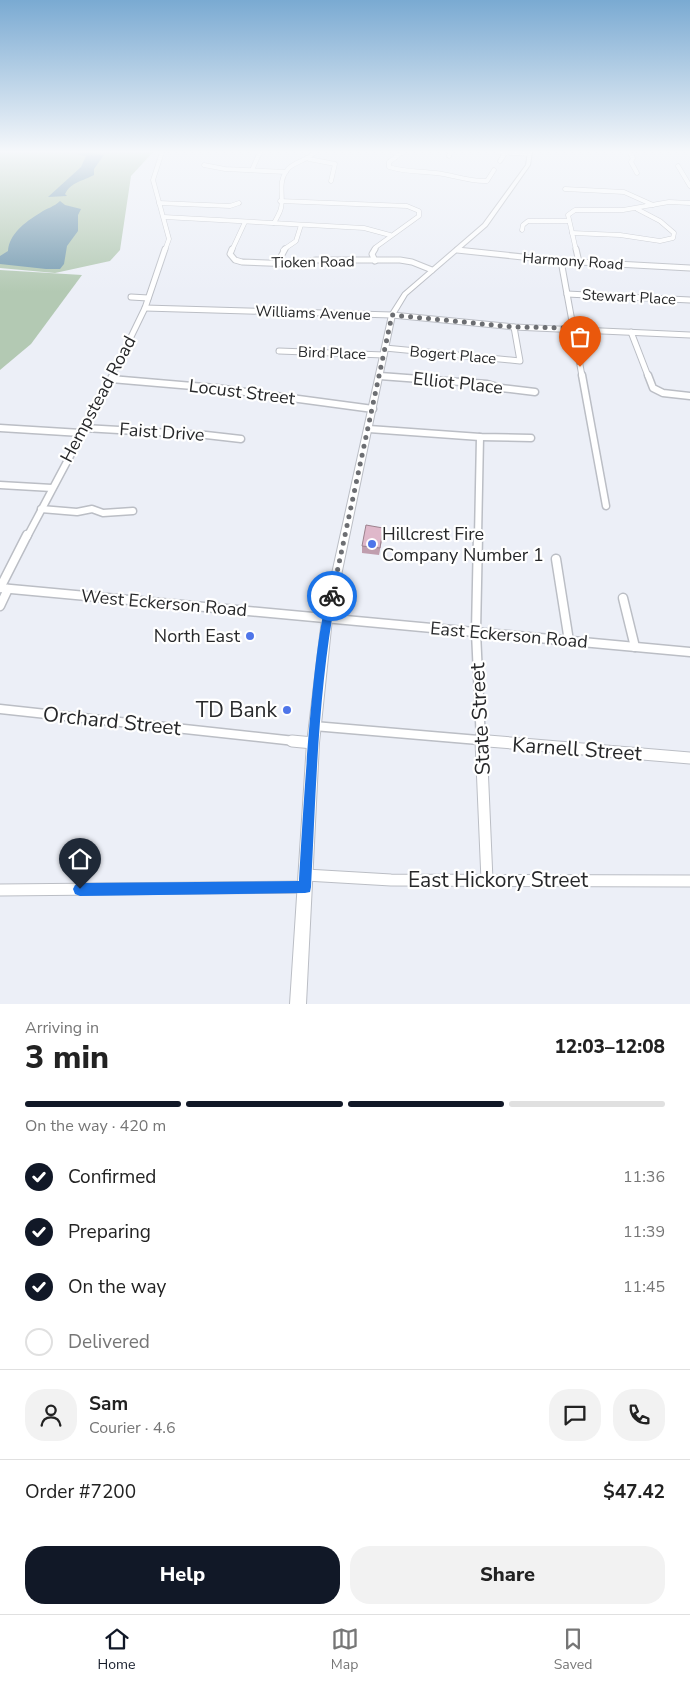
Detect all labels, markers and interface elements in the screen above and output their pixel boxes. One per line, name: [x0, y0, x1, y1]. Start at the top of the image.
street label: Harmony Road: [522, 248, 624, 274]
street label: Tioken Road: [271, 251, 355, 273]
street label: Stewart Place: [581, 285, 677, 309]
street label: Williams Avenue: [255, 301, 371, 325]
pin: [559, 316, 601, 367]
icon: bag: [566, 323, 594, 351]
street label: Hempstead Road: [55, 332, 141, 466]
street label: Bogert Place: [409, 341, 497, 369]
street label: Bird Place: [298, 342, 366, 364]
street label: Elliot Place: [412, 366, 504, 400]
street label: Locust Street: [188, 374, 297, 410]
street label: Faist Drive: [119, 417, 205, 447]
place label: Hillcrest Fire Company Number 1: [382, 522, 544, 567]
marker: Hillcrest Fire Company Number 1: [366, 538, 378, 550]
courier: [307, 571, 357, 621]
icon: bike: [318, 582, 346, 610]
street label: West Eckerson Road: [80, 584, 248, 622]
street label: East Eckerson Road: [429, 616, 589, 654]
place label: North East: [154, 624, 241, 648]
marker: North East: [244, 630, 256, 642]
street label: State Street: [463, 661, 497, 776]
place label: TD Bank: [196, 696, 277, 724]
street label: Orchard Street: [42, 700, 183, 742]
marker: TD Bank: [281, 704, 293, 716]
street label: Karnell Street: [511, 730, 643, 768]
pin: [59, 838, 101, 889]
icon: home: [66, 845, 94, 873]
street label: East Hickory Street: [408, 866, 589, 894]
text: Arriving in: [25, 1017, 99, 1039]
text: 12:03–12:08: [554, 1034, 665, 1060]
text: 3 min: [25, 1036, 109, 1079]
text: On the way · 420 m: [25, 1115, 166, 1137]
icon: check: [25, 1163, 53, 1191]
text: Confirmed: [68, 1164, 156, 1190]
text: 11:36: [623, 1166, 665, 1188]
icon: check: [25, 1218, 53, 1246]
text: Preparing: [68, 1219, 151, 1245]
text: 11:39: [623, 1221, 665, 1243]
icon: check: [25, 1273, 53, 1301]
text: On the way: [68, 1274, 166, 1300]
text: 11:45: [623, 1276, 665, 1298]
text: Delivered: [68, 1329, 150, 1355]
button: person: [25, 1389, 77, 1441]
button: chat: [549, 1389, 601, 1441]
button: phone: [613, 1389, 665, 1441]
text: Sam: [89, 1391, 128, 1417]
text: Courier · 4.6: [89, 1417, 175, 1439]
text: Order #7200: [25, 1479, 136, 1505]
text: $47.42: [603, 1479, 665, 1505]
button: Help: [25, 1546, 340, 1604]
button: Share: [350, 1546, 665, 1604]
tab: Home: [98, 1625, 135, 1674]
tab: Map: [331, 1625, 359, 1674]
tab: Saved: [554, 1625, 592, 1674]

